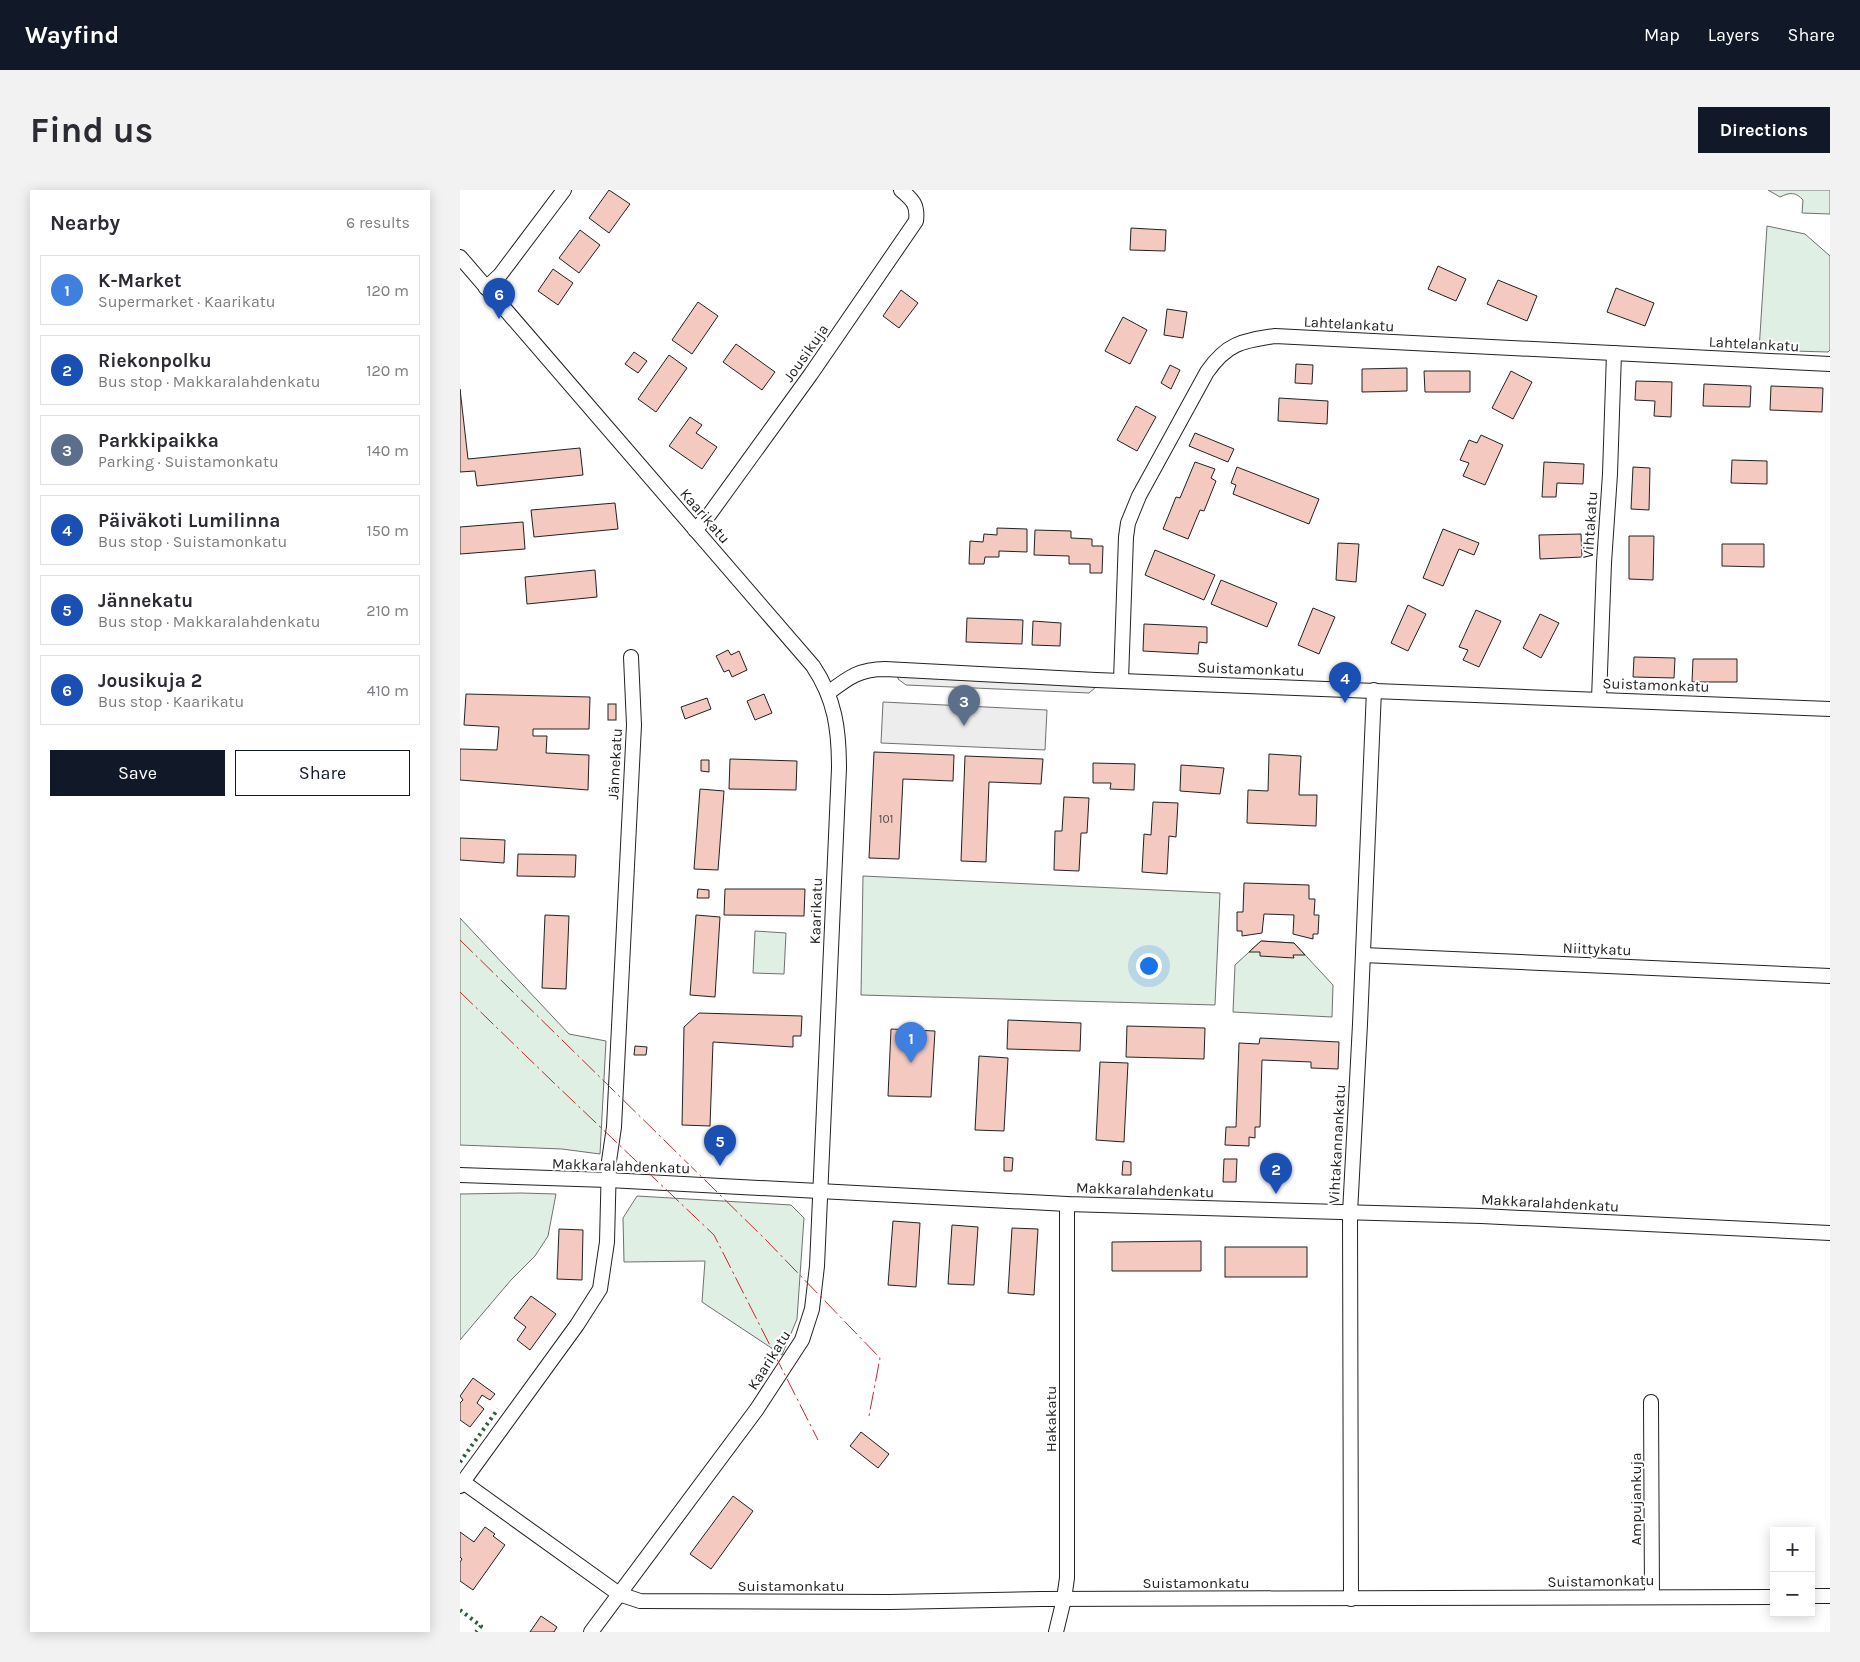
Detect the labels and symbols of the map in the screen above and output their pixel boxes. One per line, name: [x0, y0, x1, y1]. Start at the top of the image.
pin: 6: [483, 278, 515, 319]
street label: Lahtelankatu: [1303, 313, 1395, 335]
street label: Jousikuja: [780, 321, 832, 385]
street label: Lahtelankatu: [1708, 333, 1800, 355]
street label: Kaarikatu: [676, 485, 734, 547]
street label: Vihtakatu: [1579, 491, 1601, 559]
street label: Suistamonkatu: [1197, 658, 1305, 680]
pin: 4: [1329, 662, 1361, 703]
street label: Suistamonkatu: [1602, 674, 1710, 696]
pin: 3: [948, 685, 980, 726]
street label: Jännekatu: [604, 728, 626, 800]
house number: 101: [878, 812, 894, 826]
street label: Kaarikatu: [806, 877, 826, 945]
street label: Niittykatu: [1562, 939, 1632, 959]
your location: [1136, 953, 1162, 979]
pin: 1: [895, 1022, 927, 1063]
street label: Vihtakannankatu: [1325, 1084, 1349, 1204]
pin: 5: [704, 1125, 736, 1166]
pin: 2: [1260, 1153, 1292, 1194]
street label: Makkaralahdenkatu: [552, 1155, 690, 1177]
street label: Makkaralahdenkatu: [1076, 1179, 1214, 1201]
street label: Makkaralahdenkatu: [1480, 1190, 1620, 1216]
street label: Kaarikatu: [744, 1327, 794, 1393]
street label: Hakakatu: [1042, 1386, 1060, 1452]
street label: Ampujankuja: [1627, 1452, 1645, 1546]
street label: Suistamonkatu: [1547, 1571, 1655, 1591]
street label: Suistamonkatu: [1142, 1574, 1250, 1592]
street label: Suistamonkatu: [737, 1577, 845, 1595]

